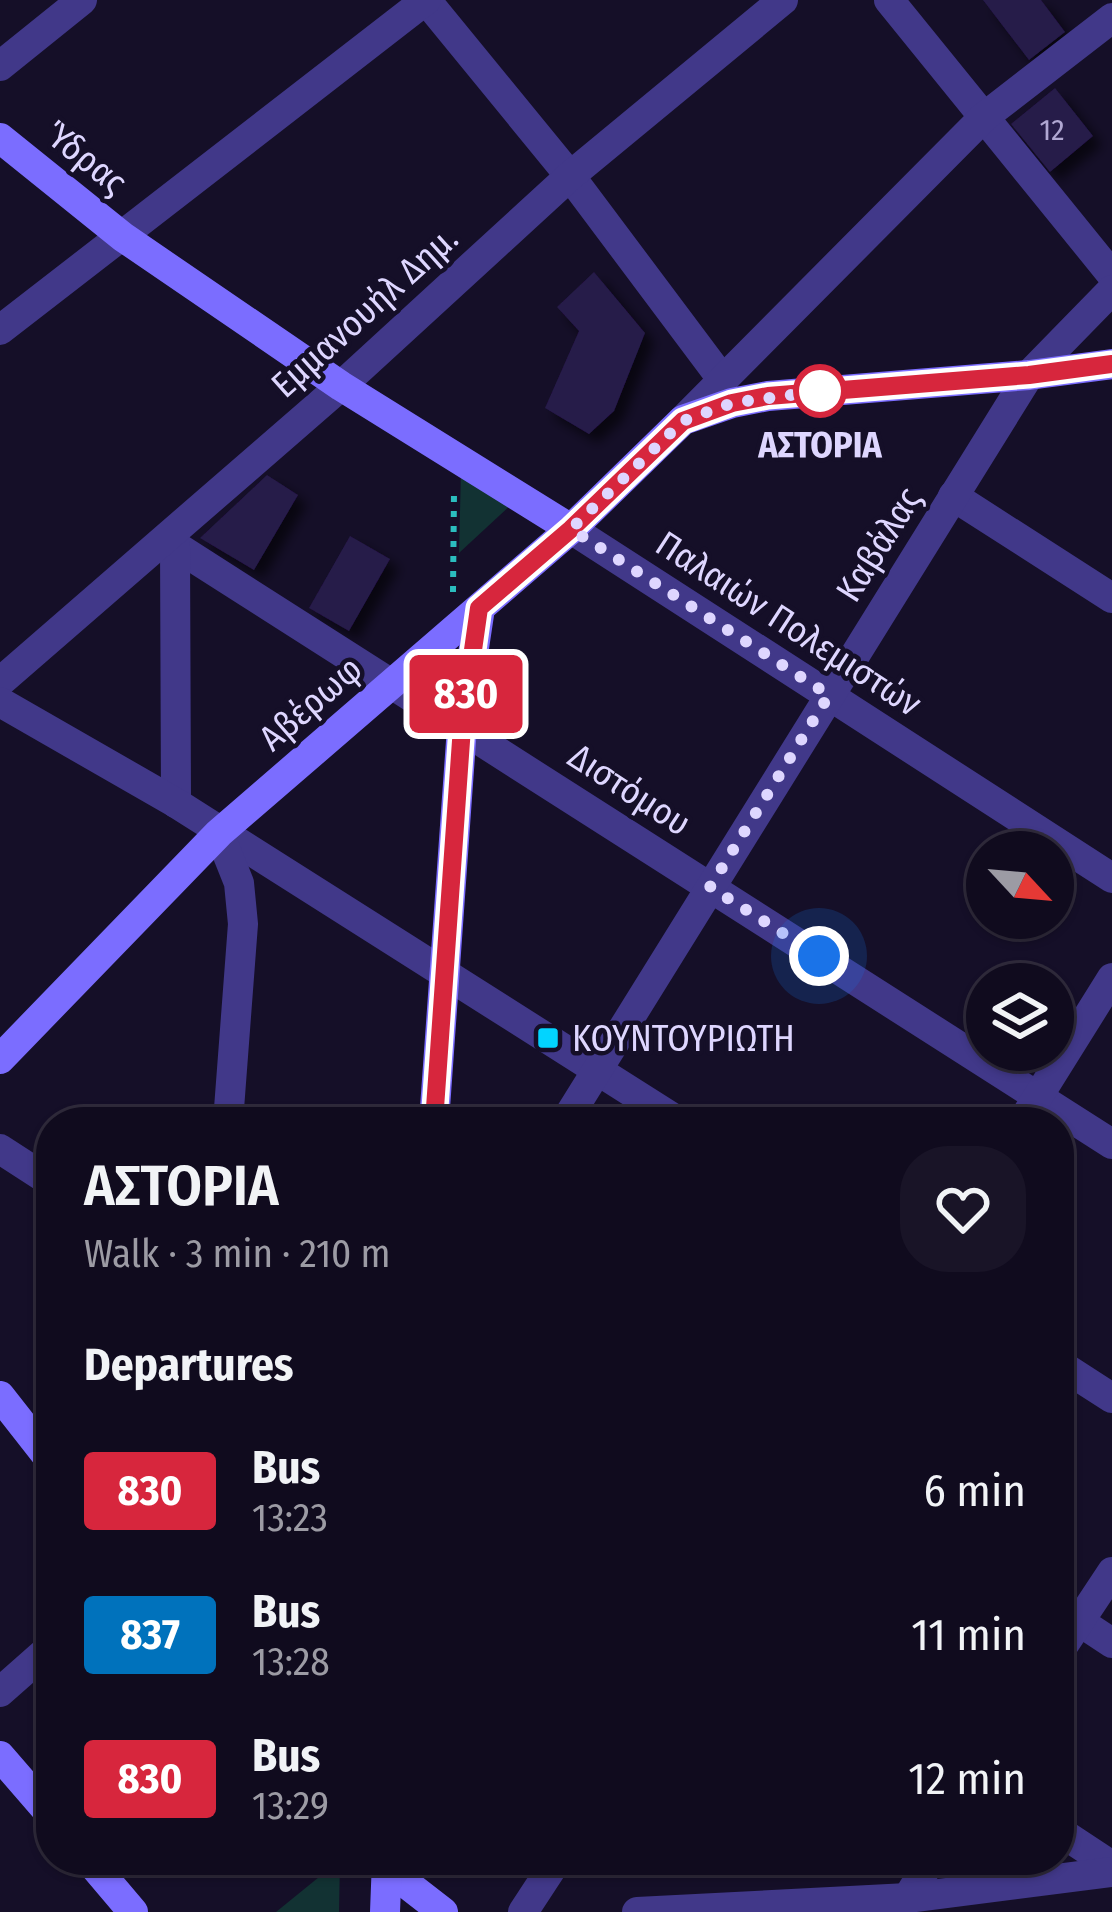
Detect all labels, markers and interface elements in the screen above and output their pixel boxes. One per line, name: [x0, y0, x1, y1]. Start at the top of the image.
street label: Ύδρας: [35, 111, 136, 204]
house number: 12: [1040, 112, 1064, 148]
street label: Εμμανουήλ Δημ.: [262, 217, 467, 407]
marker: ΑΣΤΟΡΙΑ: [795, 366, 845, 416]
place label: ΑΣΤΟΡΙΑ: [757, 423, 882, 467]
street label: Καβάλας: [827, 479, 931, 610]
street label: Παλαιών Πολεμιστών: [648, 522, 930, 726]
street label: Αβέρωφ: [250, 647, 371, 760]
line badge: 830: [397, 655, 535, 733]
text: 830: [434, 669, 498, 719]
street label: Διστόμου: [560, 734, 699, 846]
north arrow: [966, 831, 1074, 939]
map controls: [966, 831, 1074, 1071]
your location: [789, 926, 849, 986]
button: layers: [966, 963, 1074, 1071]
place label: ΚΟΥΝΤΟΥΡΙΩΤΗ: [572, 1017, 795, 1061]
marker: ΚΟΥΝΤΟΥΡΙΩΤΗ: [535, 1025, 561, 1051]
button: heart: [900, 1146, 1026, 1272]
text: ΑΣΤΟΡΙΑ: [84, 1152, 279, 1220]
text: Walk · 3 min · 210 m: [84, 1231, 391, 1277]
text: Departures: [84, 1338, 293, 1392]
text: Bus: [252, 1441, 320, 1495]
text: 6 min: [923, 1464, 1026, 1518]
text: 830: [118, 1466, 182, 1516]
text: 13:23: [252, 1495, 328, 1541]
text: Bus: [252, 1585, 320, 1639]
text: 11 min: [911, 1608, 1026, 1662]
text: 837: [120, 1610, 180, 1660]
text: 13:28: [252, 1639, 330, 1685]
text: Bus: [252, 1729, 320, 1783]
text: 12 min: [908, 1752, 1026, 1806]
text: 830: [118, 1754, 182, 1804]
text: 13:29: [252, 1783, 329, 1829]

